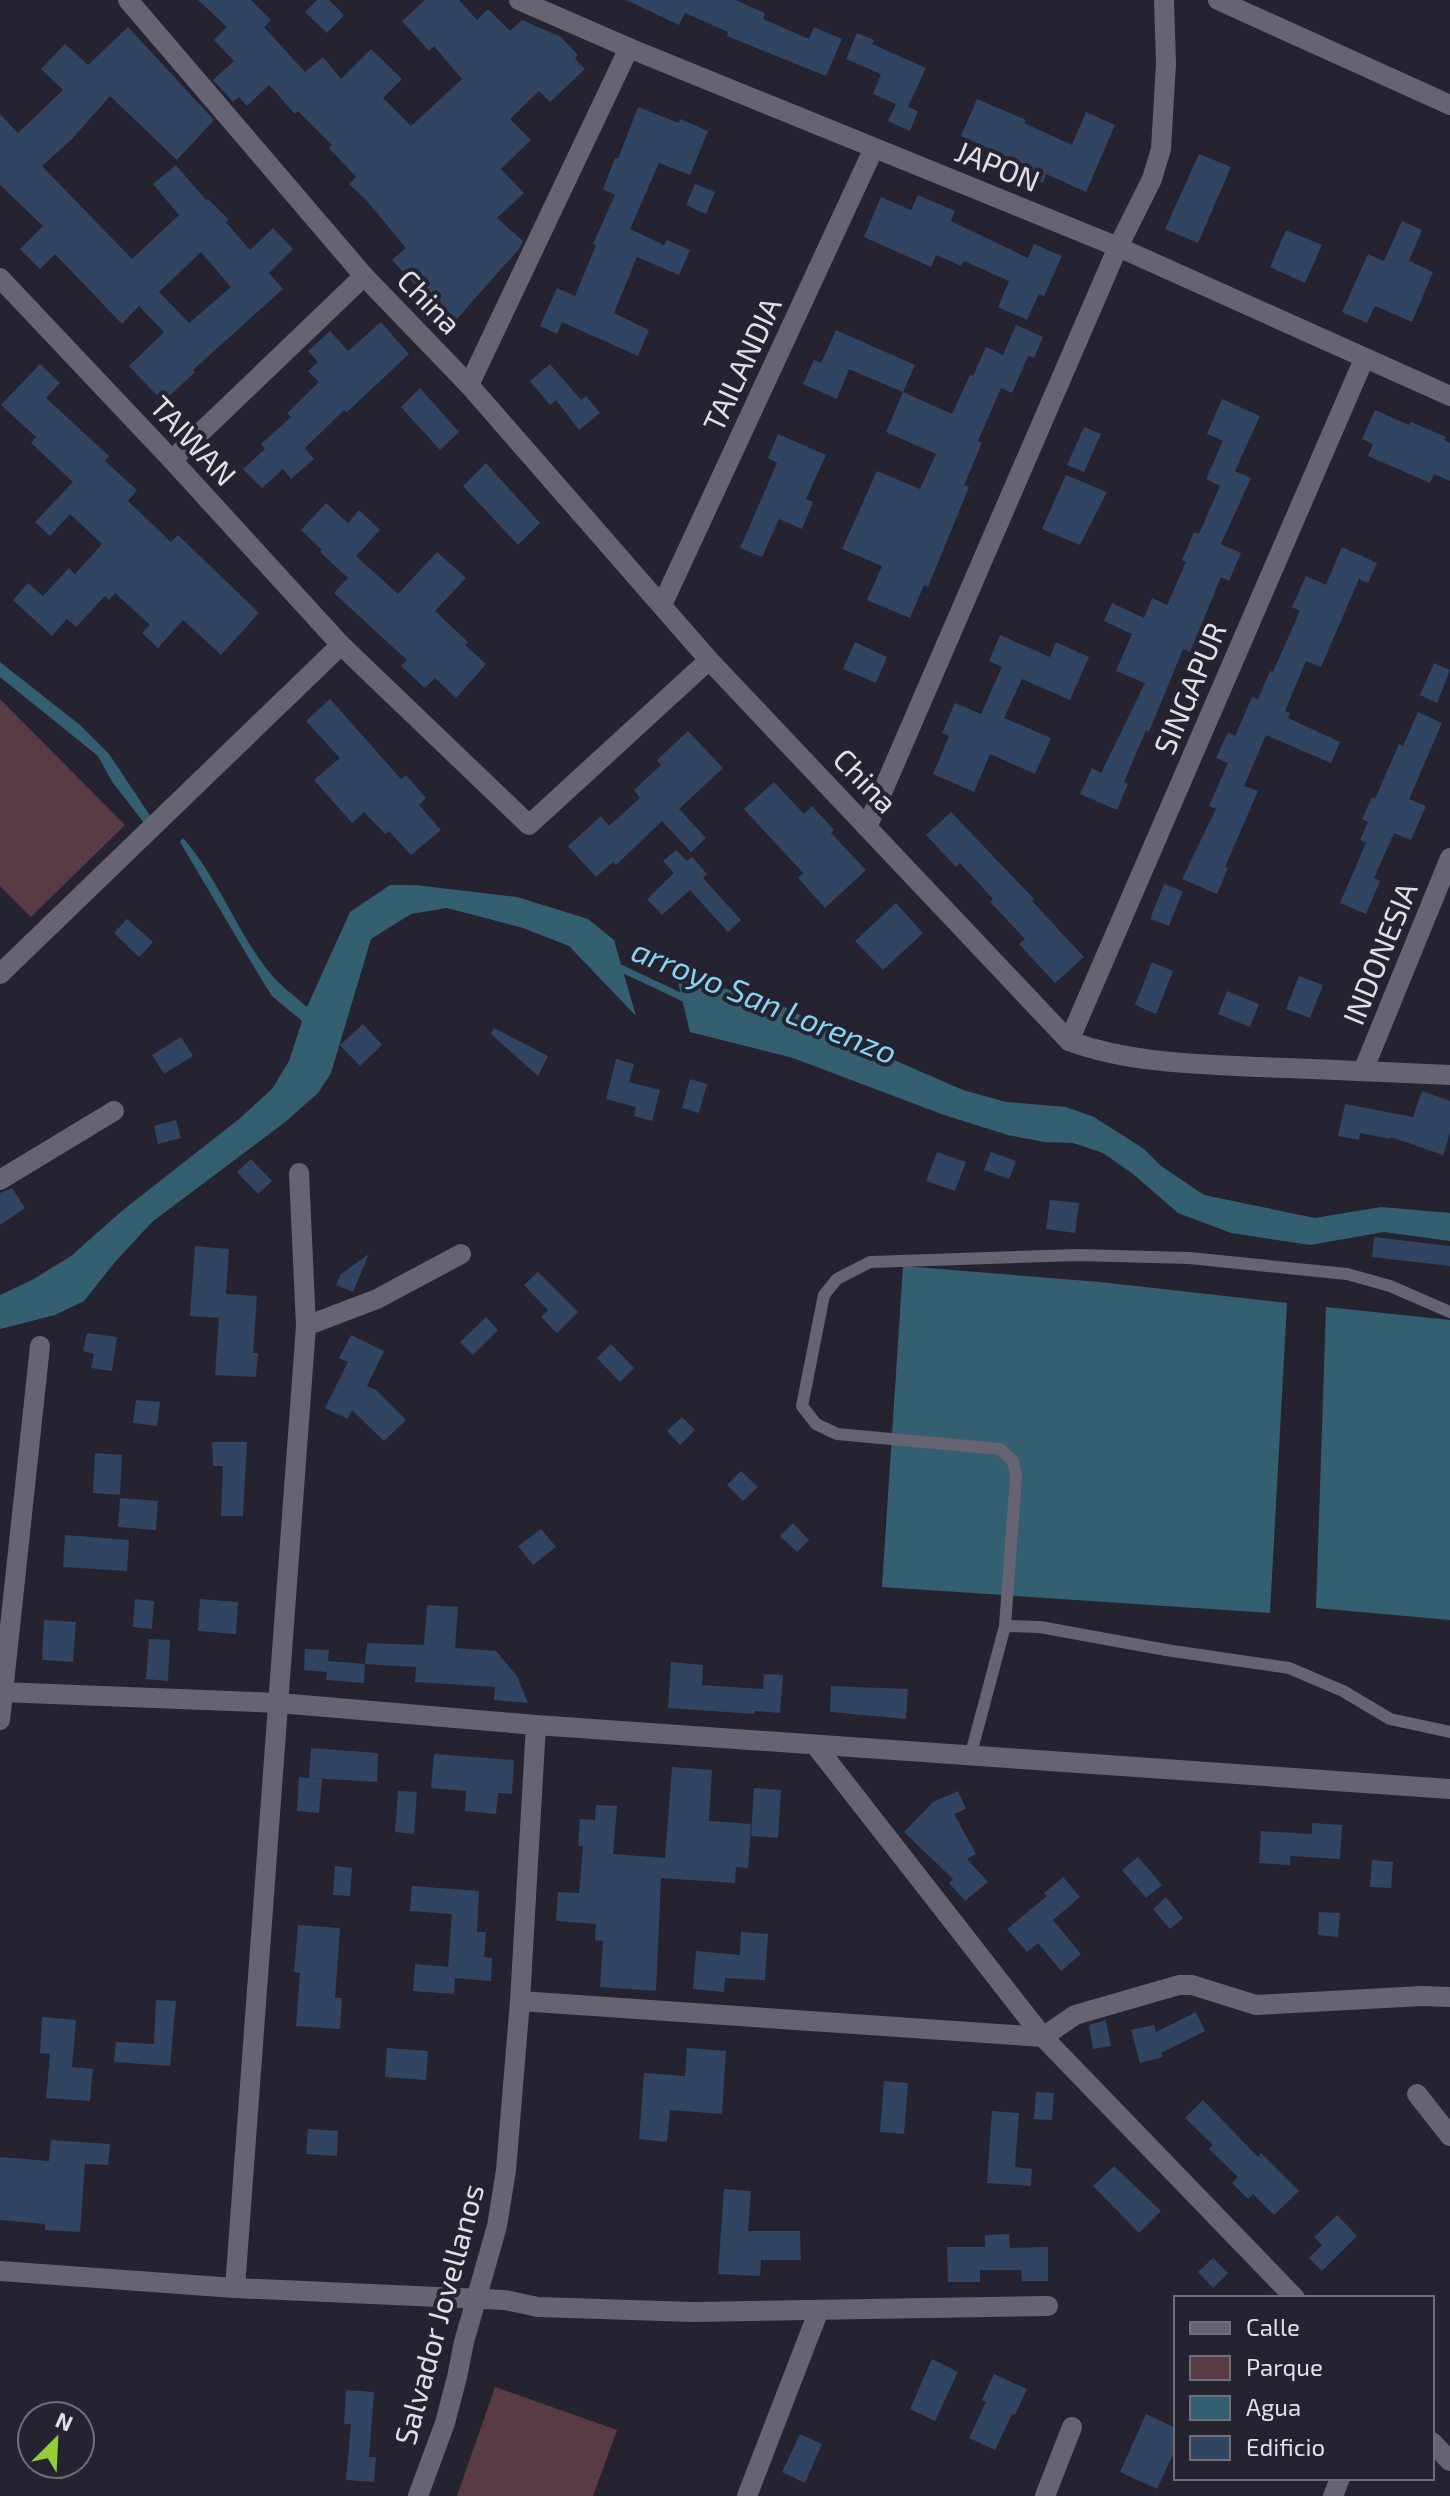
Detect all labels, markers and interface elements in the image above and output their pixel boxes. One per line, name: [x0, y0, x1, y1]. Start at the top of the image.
street label: JAPON: [951, 132, 1045, 198]
street label: China: [391, 261, 469, 341]
street label: TAILANDIA: [694, 291, 788, 437]
street label: TAIWAN: [143, 388, 245, 492]
street label: SINGAPUR: [1145, 617, 1233, 759]
street label: China: [827, 740, 905, 820]
street label: INDONESIA: [1334, 876, 1424, 1029]
water label: arroyo San Lorenzo: [627, 930, 903, 1071]
street label: Salvador Jovellanos: [386, 2180, 490, 2448]
legend: [1174, 2296, 1434, 2480]
text: Calle: [1246, 2312, 1300, 2341]
text: Parque: [1246, 2352, 1323, 2381]
text: Agua: [1246, 2392, 1301, 2421]
north arrow: [16, 2400, 96, 2480]
text: N: [52, 2406, 77, 2436]
text: Edificio: [1246, 2432, 1325, 2461]

